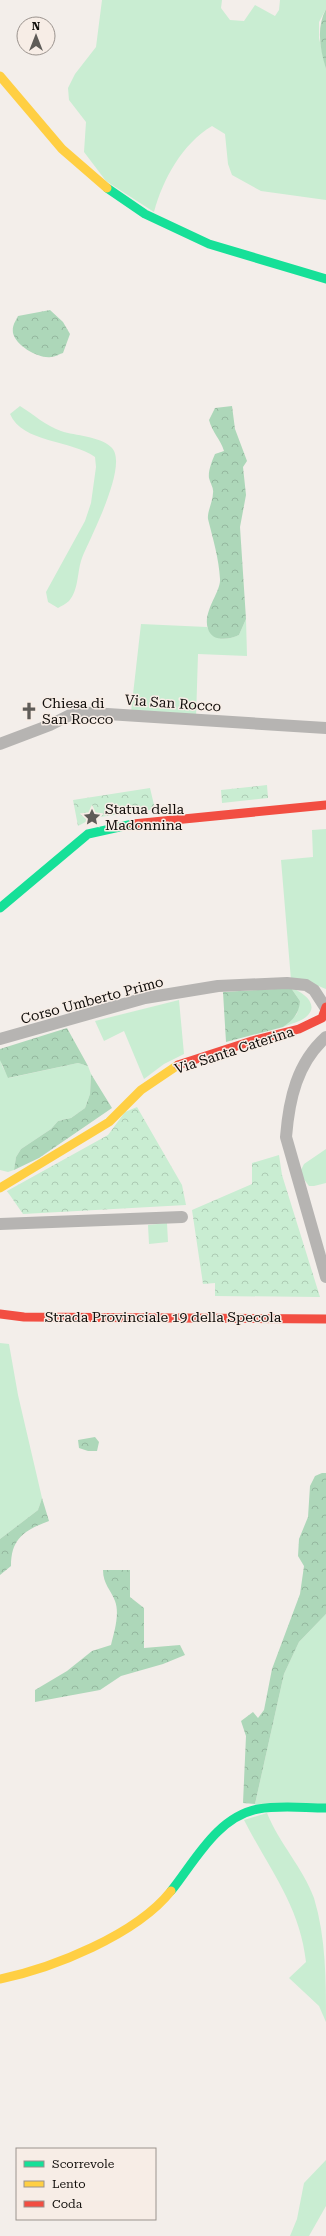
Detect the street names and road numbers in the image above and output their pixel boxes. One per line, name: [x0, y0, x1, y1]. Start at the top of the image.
street label: Via San Rocco: [124, 692, 222, 714]
street label: Corso Umberto Primo: [19, 973, 165, 1027]
street label: Via Santa Caterina: [172, 1023, 296, 1077]
street label: Strada Provinciale 19 della Specola: [45, 1309, 282, 1325]

